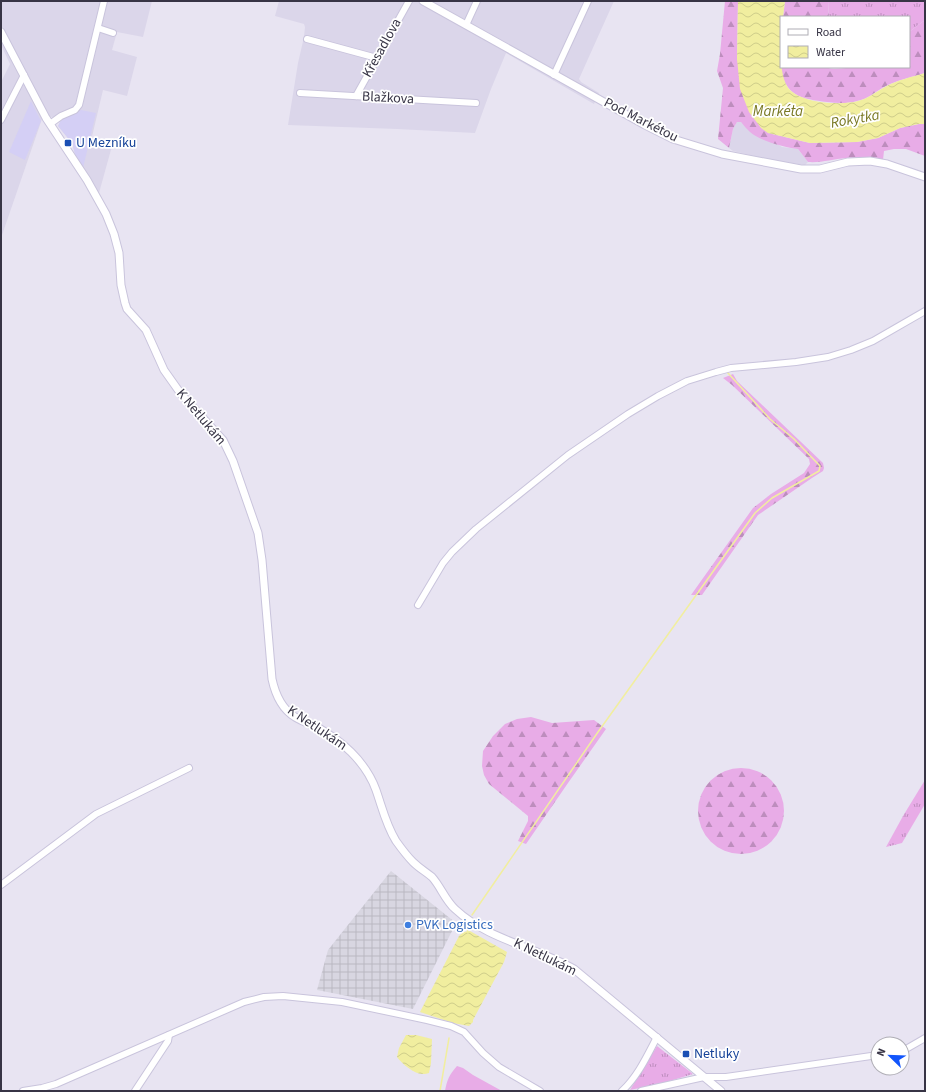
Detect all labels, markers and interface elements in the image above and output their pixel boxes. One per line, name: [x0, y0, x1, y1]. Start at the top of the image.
street label: Křesadlova: [358, 15, 406, 81]
legend: [780, 16, 910, 68]
text: Road: [816, 24, 842, 41]
text: Water: [816, 44, 846, 61]
street label: Blažkova: [361, 87, 415, 109]
street label: Pod Markétou: [600, 93, 682, 147]
water label: Markéta: [753, 101, 803, 122]
water label: Rokytka: [829, 104, 881, 134]
place label: U Mezníku: [76, 133, 136, 153]
marker: U Mezníku: [63, 138, 73, 148]
street label: K Netlukám: [171, 384, 231, 450]
street label: K Netlukám: [283, 701, 351, 755]
place label: PVK Logistics: [416, 915, 493, 935]
marker: PVK Logistics: [403, 920, 413, 930]
street label: K Netlukám: [510, 933, 580, 981]
north arrow: [870, 1036, 910, 1076]
place label: Netluky: [694, 1044, 740, 1064]
text: N: [873, 1046, 890, 1059]
marker: Netluky: [681, 1049, 691, 1059]

